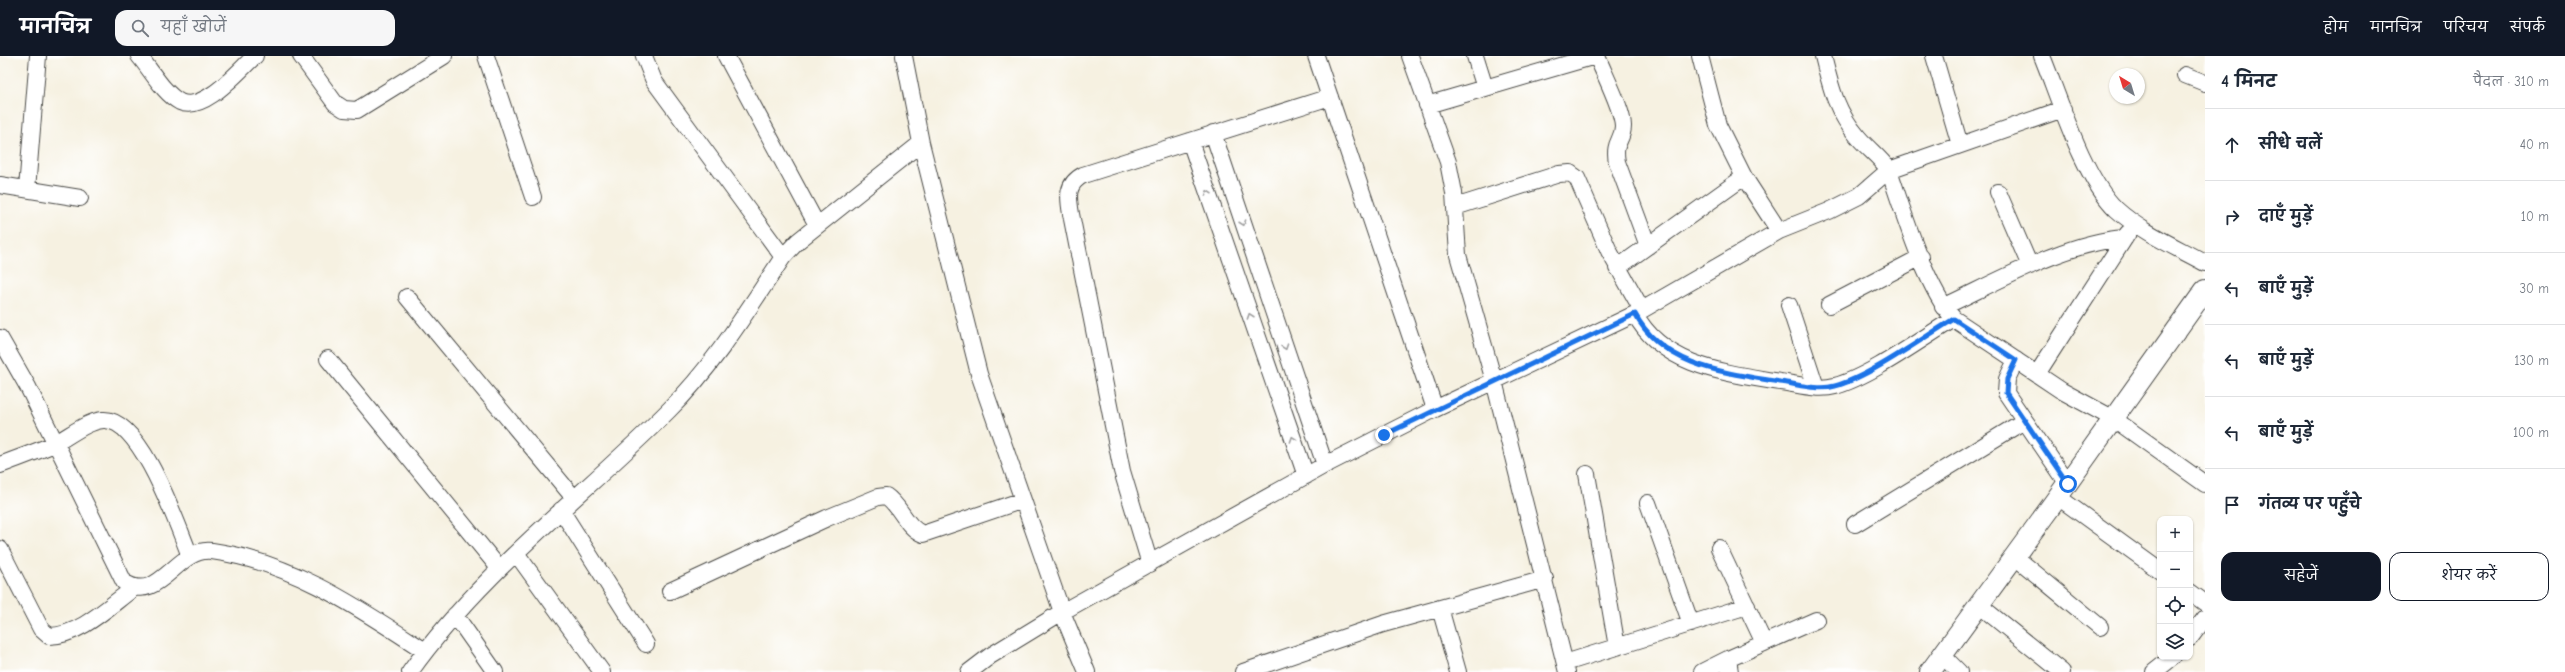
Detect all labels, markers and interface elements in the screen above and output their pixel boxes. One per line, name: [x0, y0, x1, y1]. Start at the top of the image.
search box: [115, 10, 395, 46]
text: मानचित्र: [20, 16, 91, 38]
icon: search: [129, 17, 151, 39]
text: यहाँ खोजें: [161, 18, 226, 36]
text: होम: [2324, 19, 2348, 36]
text: मानचित्र: [2370, 19, 2422, 36]
text: परिचय: [2444, 19, 2488, 36]
text: संपर्क: [2510, 19, 2545, 36]
north arrow: [2109, 68, 2145, 104]
text: 4 मिनट: [2221, 72, 2276, 91]
text: पैदल · 310 m: [2473, 74, 2549, 89]
icon: ahead: [2221, 134, 2243, 156]
text: सीधे चलें: [2259, 135, 2322, 153]
text: 40 m: [2520, 137, 2549, 152]
one-way arrow: [1204, 190, 1212, 197]
icon: right: [2221, 206, 2243, 228]
text: दाएँ मुड़ें: [2259, 207, 2313, 225]
text: 10 m: [2521, 209, 2549, 224]
one-way arrow: [1238, 220, 1247, 227]
icon: left: [2221, 278, 2243, 300]
text: बाएँ मुड़ें: [2259, 279, 2313, 297]
text: 30 m: [2519, 281, 2549, 296]
one-way arrow: [1247, 313, 1255, 320]
one-way arrow: [1280, 343, 1288, 350]
icon: left: [2221, 350, 2243, 372]
text: बाएँ मुड़ें: [2259, 351, 2313, 369]
text: 130 m: [2514, 353, 2549, 368]
icon: left: [2221, 422, 2243, 444]
text: बाएँ मुड़ें: [2259, 423, 2313, 441]
text: 100 m: [2513, 425, 2549, 440]
route end: [1375, 426, 1393, 444]
one-way arrow: [1289, 436, 1298, 443]
route start: [2059, 475, 2077, 493]
icon: arrive: [2221, 494, 2243, 516]
text: गंतव्य पर पहुँचे: [2259, 495, 2361, 513]
map controls: [2157, 516, 2193, 660]
button: +: [2157, 516, 2193, 552]
button: −: [2157, 552, 2193, 588]
button: सहेजें: [2221, 552, 2381, 601]
button: शेयर करें: [2389, 552, 2549, 601]
button: locate: [2157, 588, 2193, 624]
button: layers: [2157, 624, 2193, 660]

